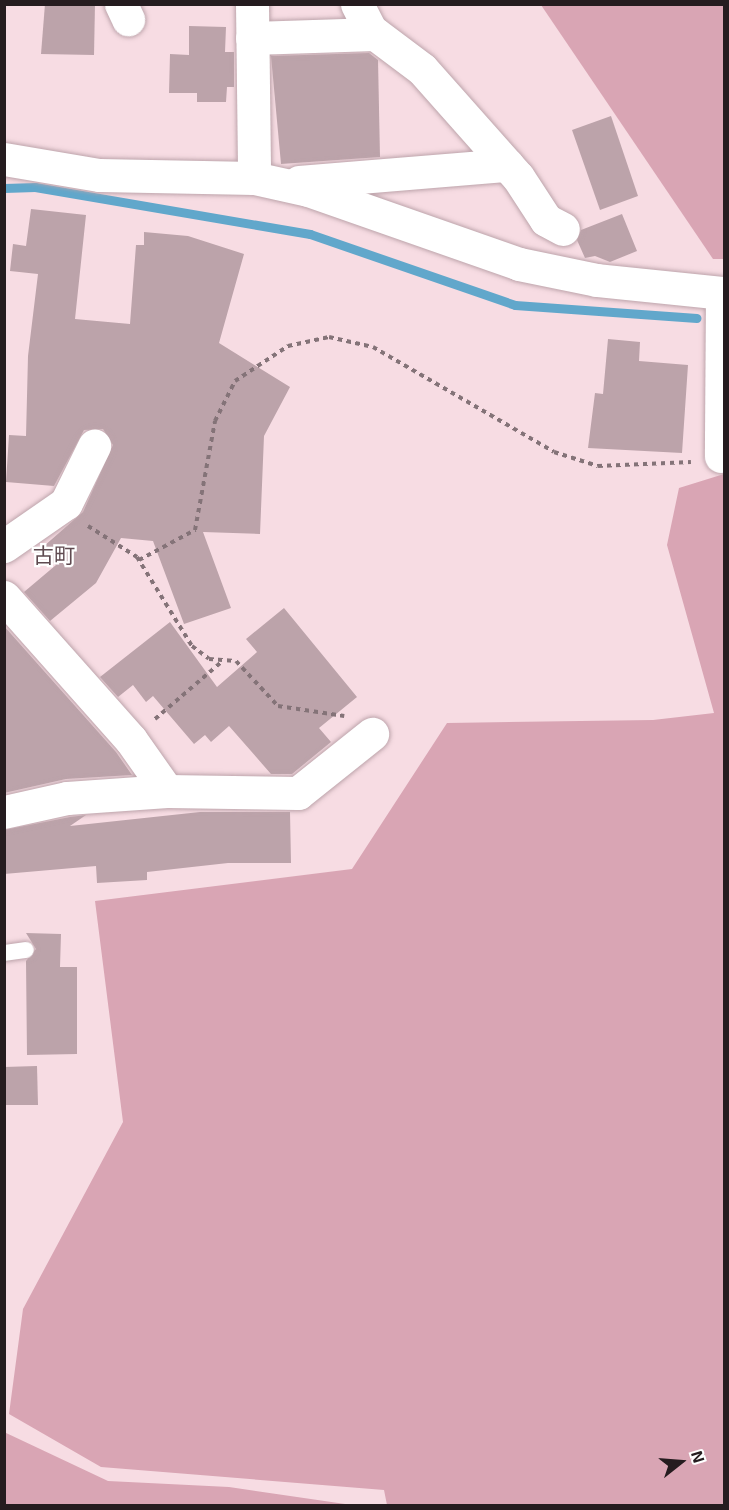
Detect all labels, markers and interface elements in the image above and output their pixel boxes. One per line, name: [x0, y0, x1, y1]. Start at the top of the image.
district label: 古町: [33, 542, 75, 568]
north arrow: [651, 1432, 711, 1492]
text: N: [688, 1448, 709, 1465]

